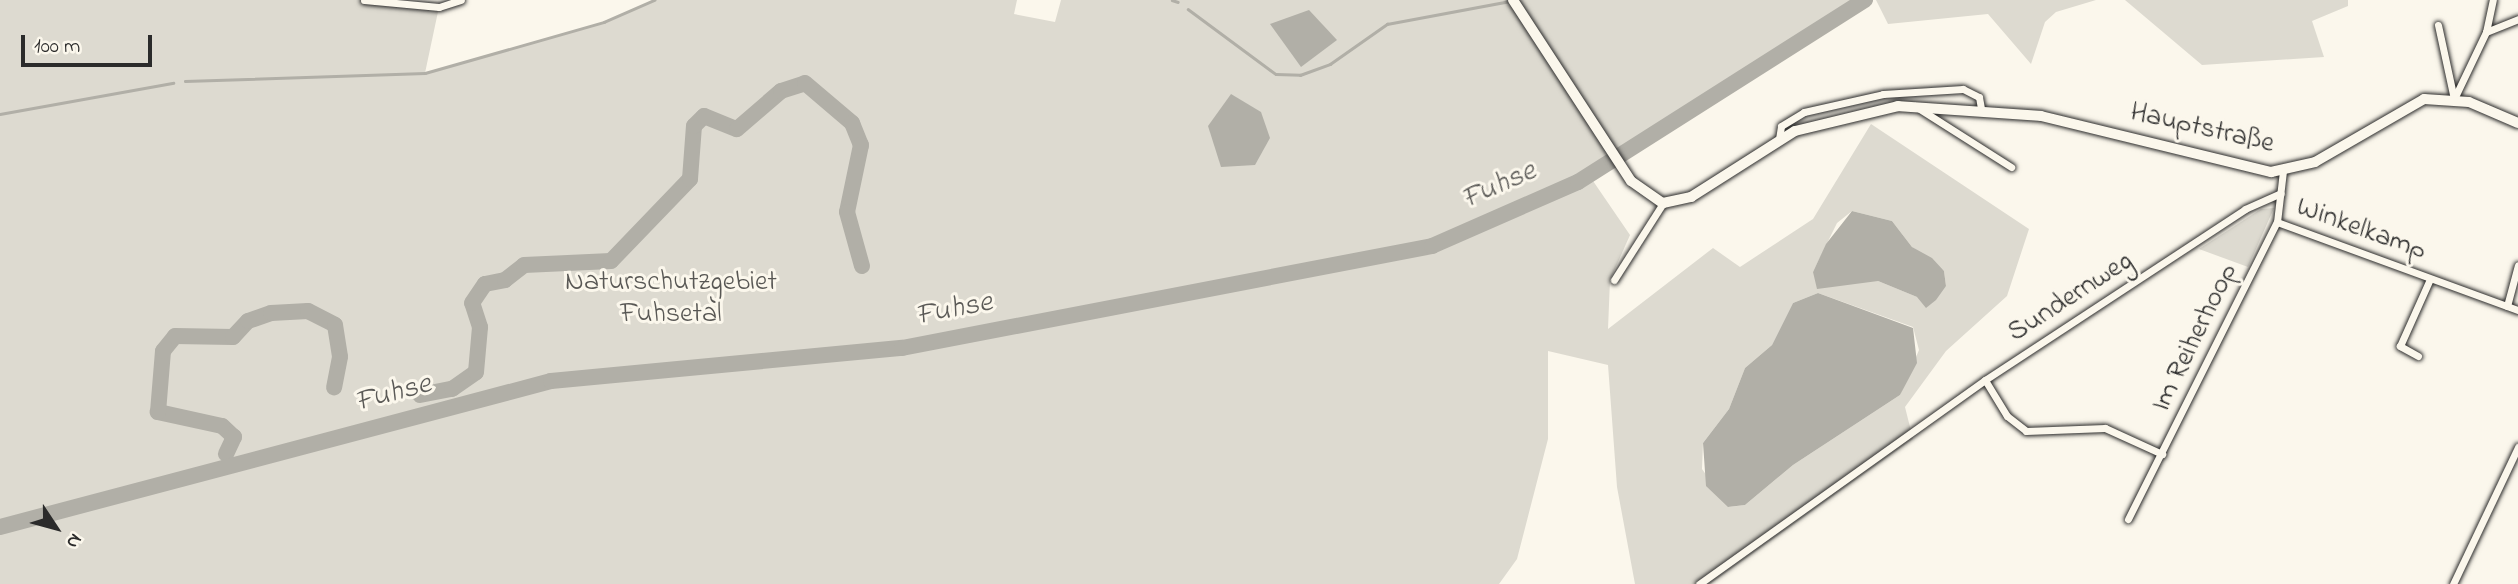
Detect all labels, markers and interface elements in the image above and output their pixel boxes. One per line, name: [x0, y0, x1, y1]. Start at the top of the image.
scale bar: [24, 21, 156, 65]
text: 100 m: [34, 32, 80, 62]
street label: Hauptstraße: [2127, 96, 2277, 162]
water label: Fuhse: [1456, 154, 1542, 218]
street label: Winkelkamp: [2291, 191, 2431, 269]
street label: Sundernweg: [2002, 245, 2140, 351]
street label: Im Reiherhoop: [2146, 258, 2246, 418]
park label: Naturschutzgebiet Fuhsetal: [565, 266, 777, 332]
water label: Fuhse: [913, 285, 995, 335]
water label: Fuhse: [351, 367, 435, 421]
north arrow: [21, 493, 91, 563]
text: N: [59, 528, 88, 554]

